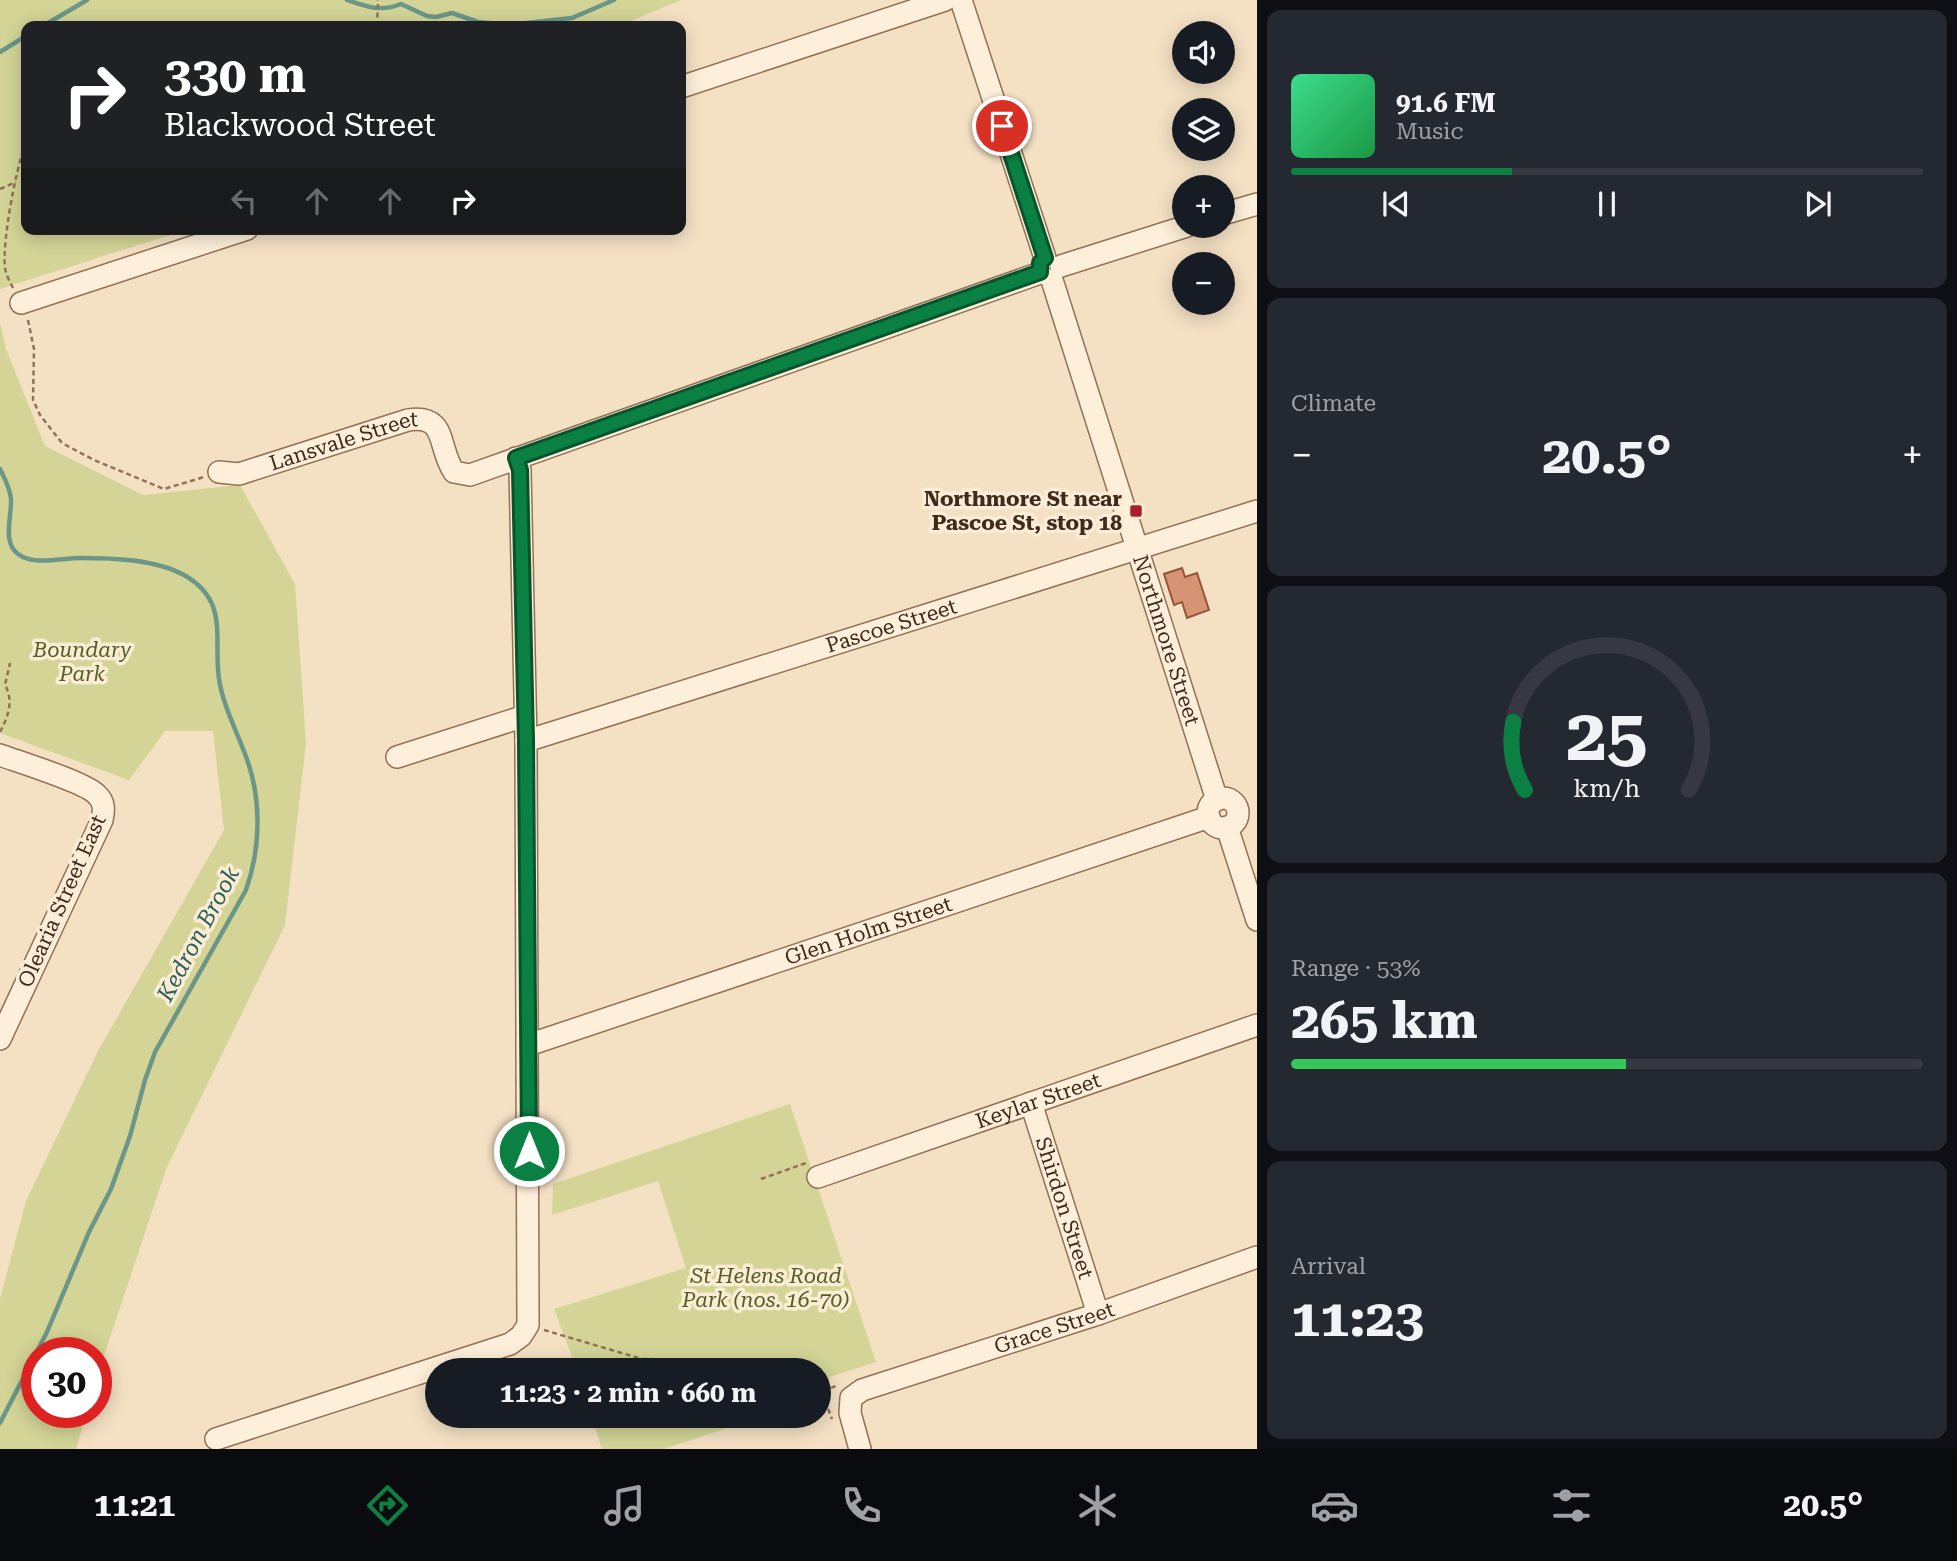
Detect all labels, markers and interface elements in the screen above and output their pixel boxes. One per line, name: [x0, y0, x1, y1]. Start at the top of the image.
map controls: [1172, 21, 1235, 315]
button: sound: [1172, 21, 1235, 84]
text: 330 m: [164, 47, 306, 104]
icon: right: [49, 49, 140, 140]
text: 91.6 FM: [1396, 88, 1496, 118]
pin: [972, 96, 1032, 156]
button: layers: [1172, 98, 1235, 161]
text: Blackwood Street: [164, 106, 436, 144]
icon: arrive: [983, 107, 1021, 145]
text: Music: [1396, 118, 1463, 145]
button: +: [1172, 175, 1235, 238]
icon: left: [225, 182, 263, 220]
icon: ahead: [298, 182, 336, 220]
icon: ahead: [371, 182, 409, 220]
icon: right: [444, 182, 482, 220]
icon: previous: [1377, 185, 1415, 223]
icon: pause: [1588, 185, 1626, 223]
icon: next: [1799, 185, 1837, 223]
button: −: [1172, 252, 1235, 315]
text: Climate: [1291, 390, 1376, 417]
street label: Lansvale Street: [266, 407, 419, 476]
text: 20.5°: [1542, 425, 1672, 486]
text: −: [1291, 433, 1312, 477]
text: +: [1902, 433, 1923, 477]
place label: Northmore St near Pascoe St, stop 18: [924, 487, 1122, 535]
marker: Northmore St near Pascoe St, stop 18: [1128, 503, 1144, 519]
street label: Northmore Street: [1128, 552, 1205, 729]
street label: Pascoe Street: [823, 594, 960, 658]
park label: Boundary Park: [32, 638, 131, 686]
text: 25: [1566, 694, 1648, 779]
text: km/h: [1574, 774, 1640, 803]
street label: Olearia Street East: [13, 811, 111, 991]
water label: Kedron Brook: [151, 862, 245, 1007]
street label: Glen Holm Street: [782, 892, 955, 970]
text: Range · 53%: [1291, 955, 1420, 982]
text: 265 km: [1291, 990, 1478, 1051]
street label: Keylar Street: [972, 1068, 1104, 1133]
position arrow: [492, 1114, 566, 1188]
street label: Shirdon Street: [1031, 1134, 1098, 1282]
text: Arrival: [1291, 1253, 1366, 1280]
park label: St Helens Road Park (nos. 16-70): [681, 1264, 850, 1312]
text: 11:23: [1291, 1288, 1424, 1349]
street label: Grace Street: [991, 1297, 1118, 1359]
speed limit sign: 30: [21, 1337, 112, 1428]
text: 11:23 · 2 min · 660 m: [500, 1378, 756, 1408]
icon: directions: [363, 1481, 412, 1530]
icon: music: [600, 1481, 649, 1530]
icon: phone: [837, 1481, 886, 1530]
icon: climate: [1073, 1481, 1122, 1530]
icon: car: [1310, 1481, 1359, 1530]
icon: filters: [1547, 1481, 1596, 1530]
text: 11:21: [94, 1486, 176, 1524]
text: 20.5°: [1783, 1486, 1863, 1524]

